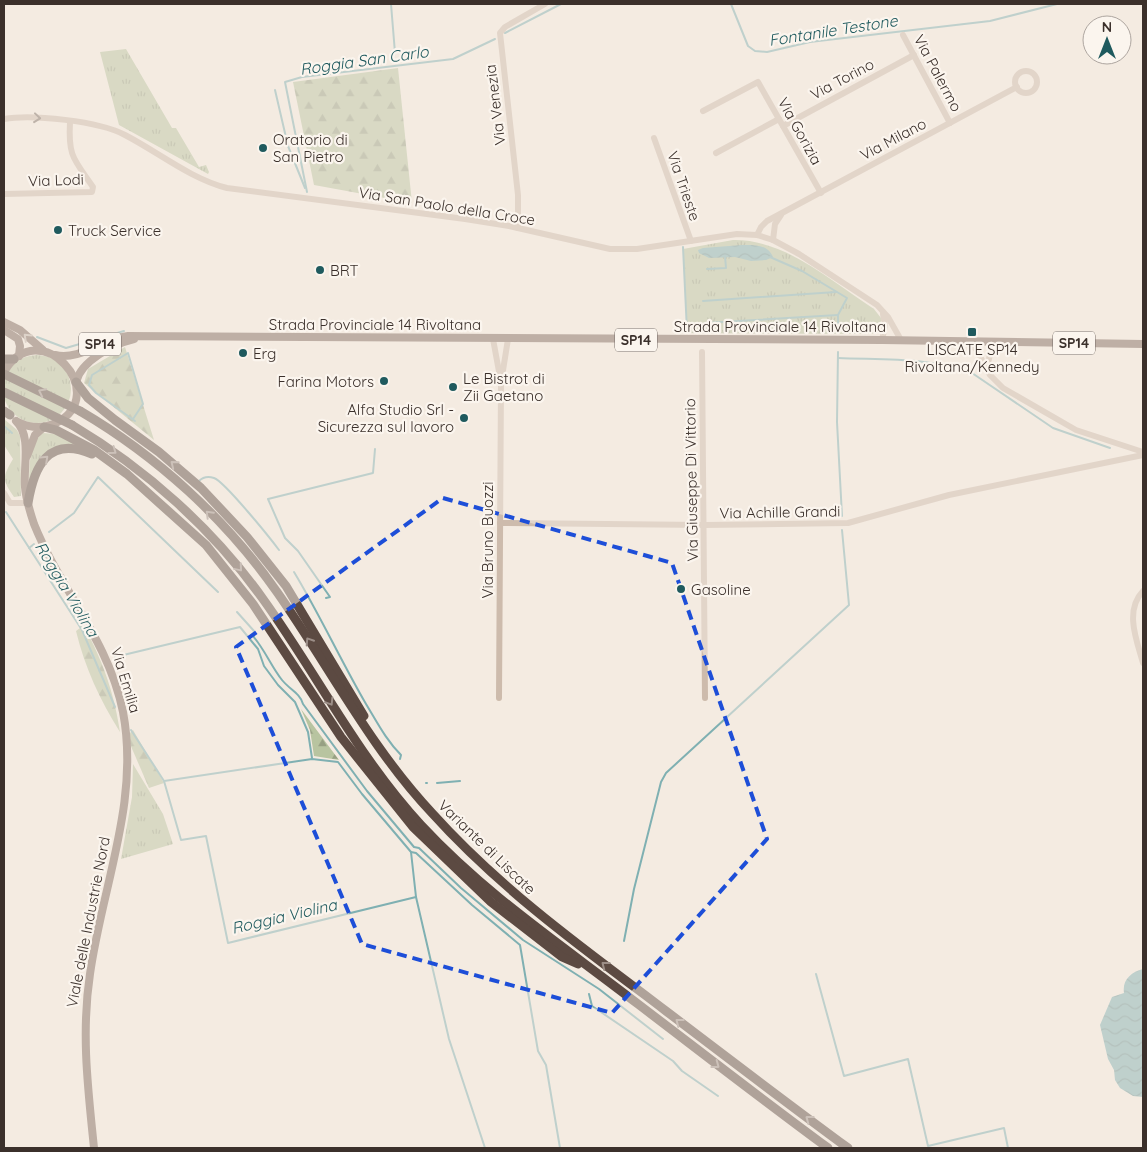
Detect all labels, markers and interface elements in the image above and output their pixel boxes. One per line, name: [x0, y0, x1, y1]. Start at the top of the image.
water label: Fontanile Testone: [767, 10, 900, 50]
north arrow: [1082, 15, 1132, 65]
text: N: [1102, 18, 1112, 36]
street label: Via Palermo: [910, 31, 966, 115]
water label: Roggia San Carlo: [298, 41, 431, 79]
street label: Via Torino: [807, 54, 877, 104]
street label: Via Venezia: [481, 64, 509, 146]
street label: Via Gorizia: [774, 94, 826, 168]
one-way arrow: [33, 112, 41, 123]
street label: Via Milano: [857, 114, 929, 164]
place label: Oratorio di San Pietro: [273, 130, 348, 166]
marker: Oratorio di San Pietro: [257, 142, 269, 154]
street label: Via Trieste: [663, 149, 705, 223]
street label: Via Lodi: [28, 170, 84, 190]
street label: Via San Paolo della Croce: [357, 183, 537, 229]
place label: Truck Service: [68, 221, 161, 240]
marker: Truck Service: [52, 224, 64, 236]
place label: BRT: [330, 261, 359, 280]
marker: BRT: [314, 264, 326, 276]
street label: Strada Provinciale 14 Rivoltana: [269, 315, 481, 334]
street label: Strada Provinciale 14 Rivoltana: [674, 317, 886, 336]
marker: LISCATE SP14 Rivoltana/Kennedy: [966, 326, 978, 338]
road number: SP14: [615, 328, 657, 352]
road number: SP14: [79, 332, 121, 356]
road number: SP14: [1053, 332, 1095, 354]
one-way arrow: [24, 334, 33, 343]
place label: LISCATE SP14 Rivoltana/Kennedy: [904, 340, 1040, 376]
place label: Erg: [253, 344, 276, 363]
marker: Erg: [237, 347, 249, 359]
place label: Le Bistrot di Zii Gaetano: [463, 369, 545, 405]
place label: Farina Motors: [278, 372, 374, 391]
marker: Farina Motors: [378, 375, 390, 387]
marker: Le Bistrot di Zii Gaetano: [447, 381, 459, 393]
one-way arrow: [38, 388, 47, 398]
street label: Via Giuseppe Di Vittorio: [680, 398, 702, 562]
place label: Alfa Studio Srl - Sicurezza sul lavoro: [318, 400, 454, 436]
marker: Alfa Studio Srl - Sicurezza sul lavoro: [458, 412, 470, 424]
one-way arrow: [107, 445, 117, 454]
one-way arrow: [39, 456, 48, 465]
one-way arrow: [170, 461, 179, 470]
street label: Via Bruno Buozzi: [478, 481, 497, 599]
street label: Via Achille Grandi: [719, 501, 841, 523]
one-way arrow: [206, 510, 215, 519]
water label: Roggia Violina: [31, 538, 104, 641]
one-way arrow: [233, 563, 242, 572]
place label: Gasoline: [691, 580, 751, 599]
marker: Gasoline: [675, 583, 687, 595]
one-way arrow: [306, 638, 316, 647]
street label: Via Emilia: [107, 645, 145, 715]
one-way arrow: [324, 697, 333, 706]
street label: Variante di Liscate: [434, 796, 540, 898]
street label: Viale delle Industrie Nord: [62, 835, 114, 1009]
water label: Roggia Violina: [229, 894, 340, 938]
one-way arrow: [602, 963, 611, 971]
one-way arrow: [675, 1018, 684, 1027]
one-way arrow: [710, 1059, 720, 1068]
one-way arrow: [805, 1116, 815, 1125]

